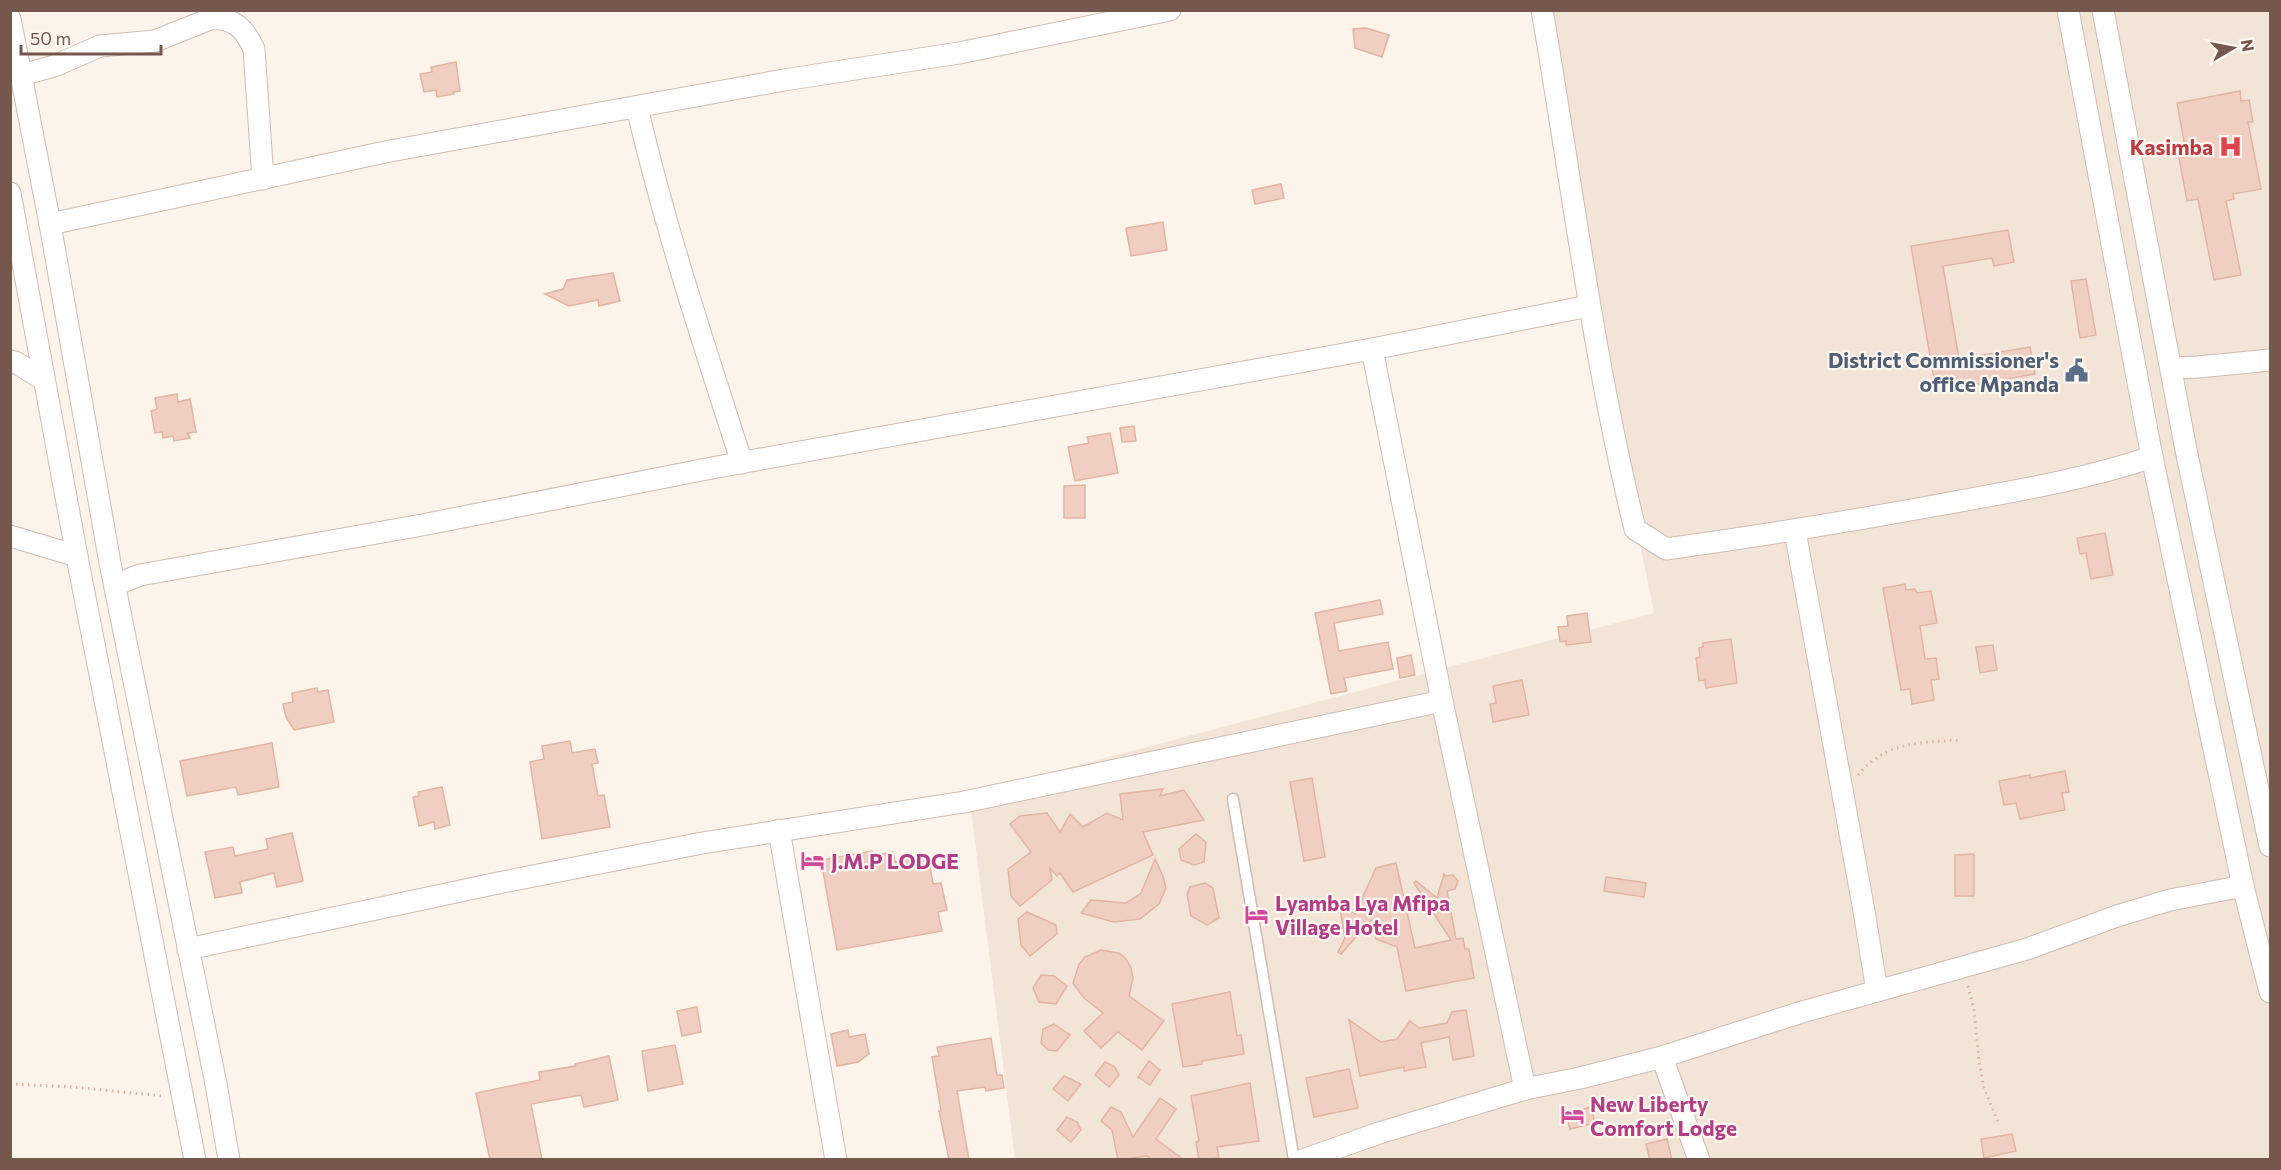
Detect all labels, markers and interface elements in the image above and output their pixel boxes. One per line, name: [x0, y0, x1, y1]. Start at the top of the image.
scale bar: [21, 18, 160, 56]
north arrow: [2203, 18, 2263, 78]
text: 50 m: [30, 27, 71, 49]
text: N: [2238, 38, 2259, 53]
hospital icon: Kasimba: [2218, 133, 2244, 159]
place label: Kasimba: [2130, 134, 2213, 159]
place label: District Commissioner's office Mpanda: [1828, 347, 2059, 396]
public building icon: District Commissioner's office Mpanda: [2064, 358, 2090, 384]
hotel icon: J.M.P LODGE: [800, 847, 826, 873]
place label: J.M.P LODGE: [831, 848, 959, 873]
place label: Lyamba Lya Mfipa Village Hotel: [1275, 890, 1450, 939]
hotel icon: Lyamba Lya Mfipa Village Hotel: [1244, 901, 1270, 927]
place label: New Liberty Comfort Lodge: [1590, 1091, 1737, 1140]
hotel icon: New Liberty Comfort Lodge: [1559, 1102, 1585, 1128]

